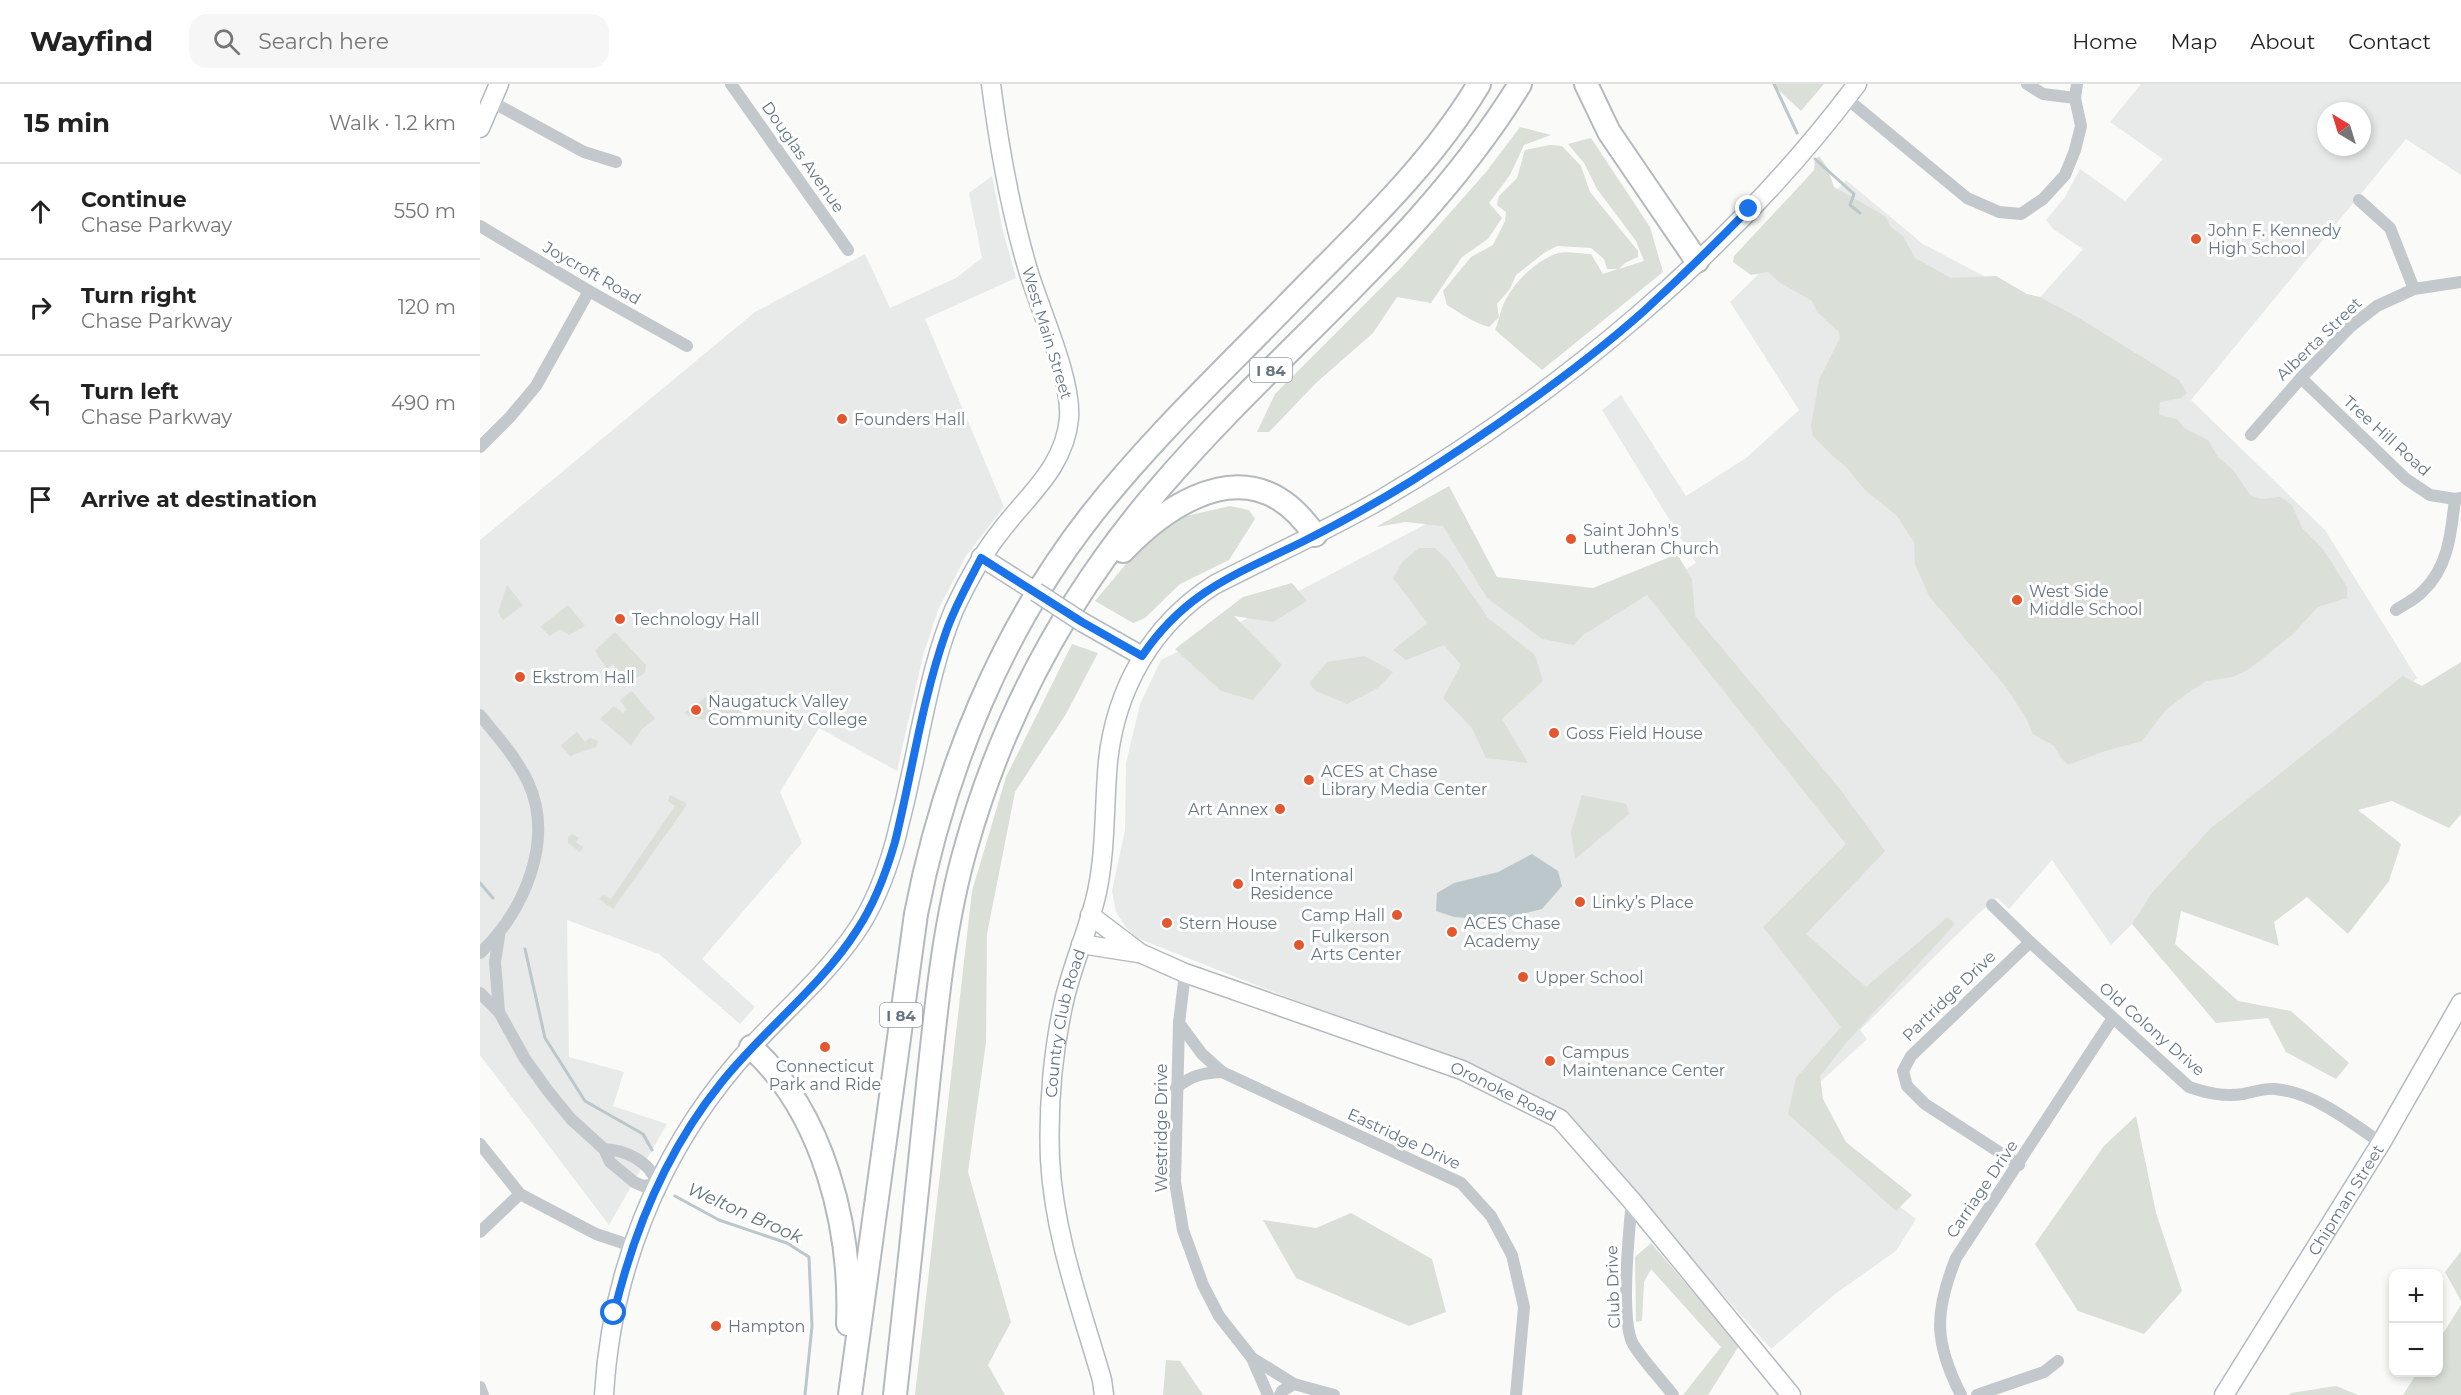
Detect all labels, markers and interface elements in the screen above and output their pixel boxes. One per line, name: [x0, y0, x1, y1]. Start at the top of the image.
search box: [189, 14, 609, 68]
text: Wayfind: [30, 24, 153, 58]
icon: search: [210, 25, 243, 58]
text: Search here: [258, 28, 389, 55]
text: Home: [2072, 29, 2137, 54]
text: Map: [2170, 29, 2217, 54]
text: About: [2250, 29, 2315, 54]
text: Contact: [2348, 29, 2431, 54]
street label: Douglas Avenue: [758, 98, 848, 216]
north arrow: [2317, 102, 2371, 156]
text: 15 min: [24, 107, 110, 139]
text: Walk · 1.2 km: [329, 111, 456, 135]
text: Continue: [81, 186, 187, 213]
icon: ahead: [24, 195, 57, 228]
route end: [1735, 195, 1761, 221]
text: 550 m: [394, 199, 456, 223]
text: Chase Parkway: [81, 213, 232, 237]
place label: John F. Kennedy High School: [2207, 221, 2341, 258]
marker: John F. Kennedy High School: [2189, 232, 2203, 246]
street label: Joycroft Road: [539, 237, 644, 309]
street label: West Main Street: [1018, 264, 1076, 402]
text: Turn right: [81, 282, 196, 309]
icon: right: [24, 291, 57, 324]
street label: Alberta Street: [2272, 293, 2366, 384]
text: 120 m: [398, 295, 456, 319]
text: Chase Parkway: [81, 309, 232, 333]
road number: I 84: [1250, 358, 1292, 382]
text: Turn left: [81, 378, 179, 405]
icon: left: [24, 387, 57, 420]
text: 490 m: [391, 391, 456, 415]
street label: Tree Hill Road: [2340, 392, 2434, 480]
text: Chase Parkway: [81, 405, 232, 429]
place label: Founders Hall: [854, 410, 965, 429]
marker: Founders Hall: [835, 412, 849, 426]
icon: arrive: [24, 483, 57, 516]
text: Arrive at destination: [81, 486, 317, 513]
place label: Saint John's Lutheran Church: [1583, 521, 1719, 558]
marker: Saint John's Lutheran Church: [1564, 532, 1578, 546]
place label: West Side Middle School: [2029, 582, 2142, 619]
marker: West Side Middle School: [2010, 593, 2024, 607]
place label: Technology Hall: [632, 610, 760, 629]
marker: Technology Hall: [613, 612, 627, 626]
place label: Ekstrom Hall: [532, 668, 635, 687]
marker: Ekstrom Hall: [513, 670, 527, 684]
place label: Naugatuck Valley Community College: [708, 692, 867, 729]
marker: Naugatuck Valley Community College: [689, 703, 703, 717]
place label: Goss Field House: [1566, 724, 1703, 743]
marker: Goss Field House: [1547, 726, 1561, 740]
place label: ACES at Chase Library Media Center: [1321, 762, 1487, 799]
marker: ACES at Chase Library Media Center: [1302, 773, 1316, 787]
place label: Art Annex: [1188, 800, 1268, 819]
marker: Art Annex: [1273, 802, 1287, 816]
place label: International Residence: [1250, 866, 1353, 903]
marker: International Residence: [1231, 877, 1245, 891]
place label: Linky’s Place: [1592, 893, 1694, 912]
marker: Linky’s Place: [1573, 895, 1587, 909]
place label: Camp Hall: [1301, 906, 1385, 925]
marker: Camp Hall: [1390, 908, 1404, 922]
place label: Stern House: [1179, 914, 1277, 933]
place label: ACES Chase Academy: [1464, 914, 1560, 951]
marker: Stern House: [1160, 916, 1174, 930]
marker: ACES Chase Academy: [1445, 925, 1459, 939]
place label: Fulkerson Arts Center: [1311, 927, 1401, 964]
marker: Fulkerson Arts Center: [1292, 938, 1306, 952]
street label: Country Club Road: [1041, 946, 1089, 1098]
street label: Partridge Drive: [1899, 947, 1999, 1045]
place label: Upper School: [1535, 968, 1644, 987]
marker: Upper School: [1516, 970, 1530, 984]
street label: Old Colony Drive: [2095, 978, 2209, 1080]
road number: I 84: [880, 1003, 922, 1027]
marker: Connecticut Park and Ride: [818, 1040, 832, 1054]
place label: Campus Maintenance Center: [1562, 1043, 1725, 1080]
marker: Campus Maintenance Center: [1543, 1054, 1557, 1068]
place label: Connecticut Park and Ride: [769, 1057, 881, 1094]
street label: Oronoke Road: [1448, 1057, 1559, 1125]
street label: Westridge Drive: [1152, 1063, 1171, 1193]
street label: Eastridge Drive: [1344, 1105, 1464, 1173]
street label: Carriage Drive: [1942, 1137, 2022, 1241]
street label: Chipman Street: [2304, 1140, 2388, 1259]
water label: Welton Brook: [684, 1178, 807, 1249]
street label: Club Drive: [1602, 1245, 1624, 1329]
map controls: [2389, 1269, 2443, 1377]
button: +: [2389, 1269, 2443, 1323]
route start: [600, 1299, 626, 1325]
place label: Hampton: [728, 1317, 805, 1336]
marker: Hampton: [709, 1319, 723, 1333]
button: −: [2389, 1323, 2443, 1377]

